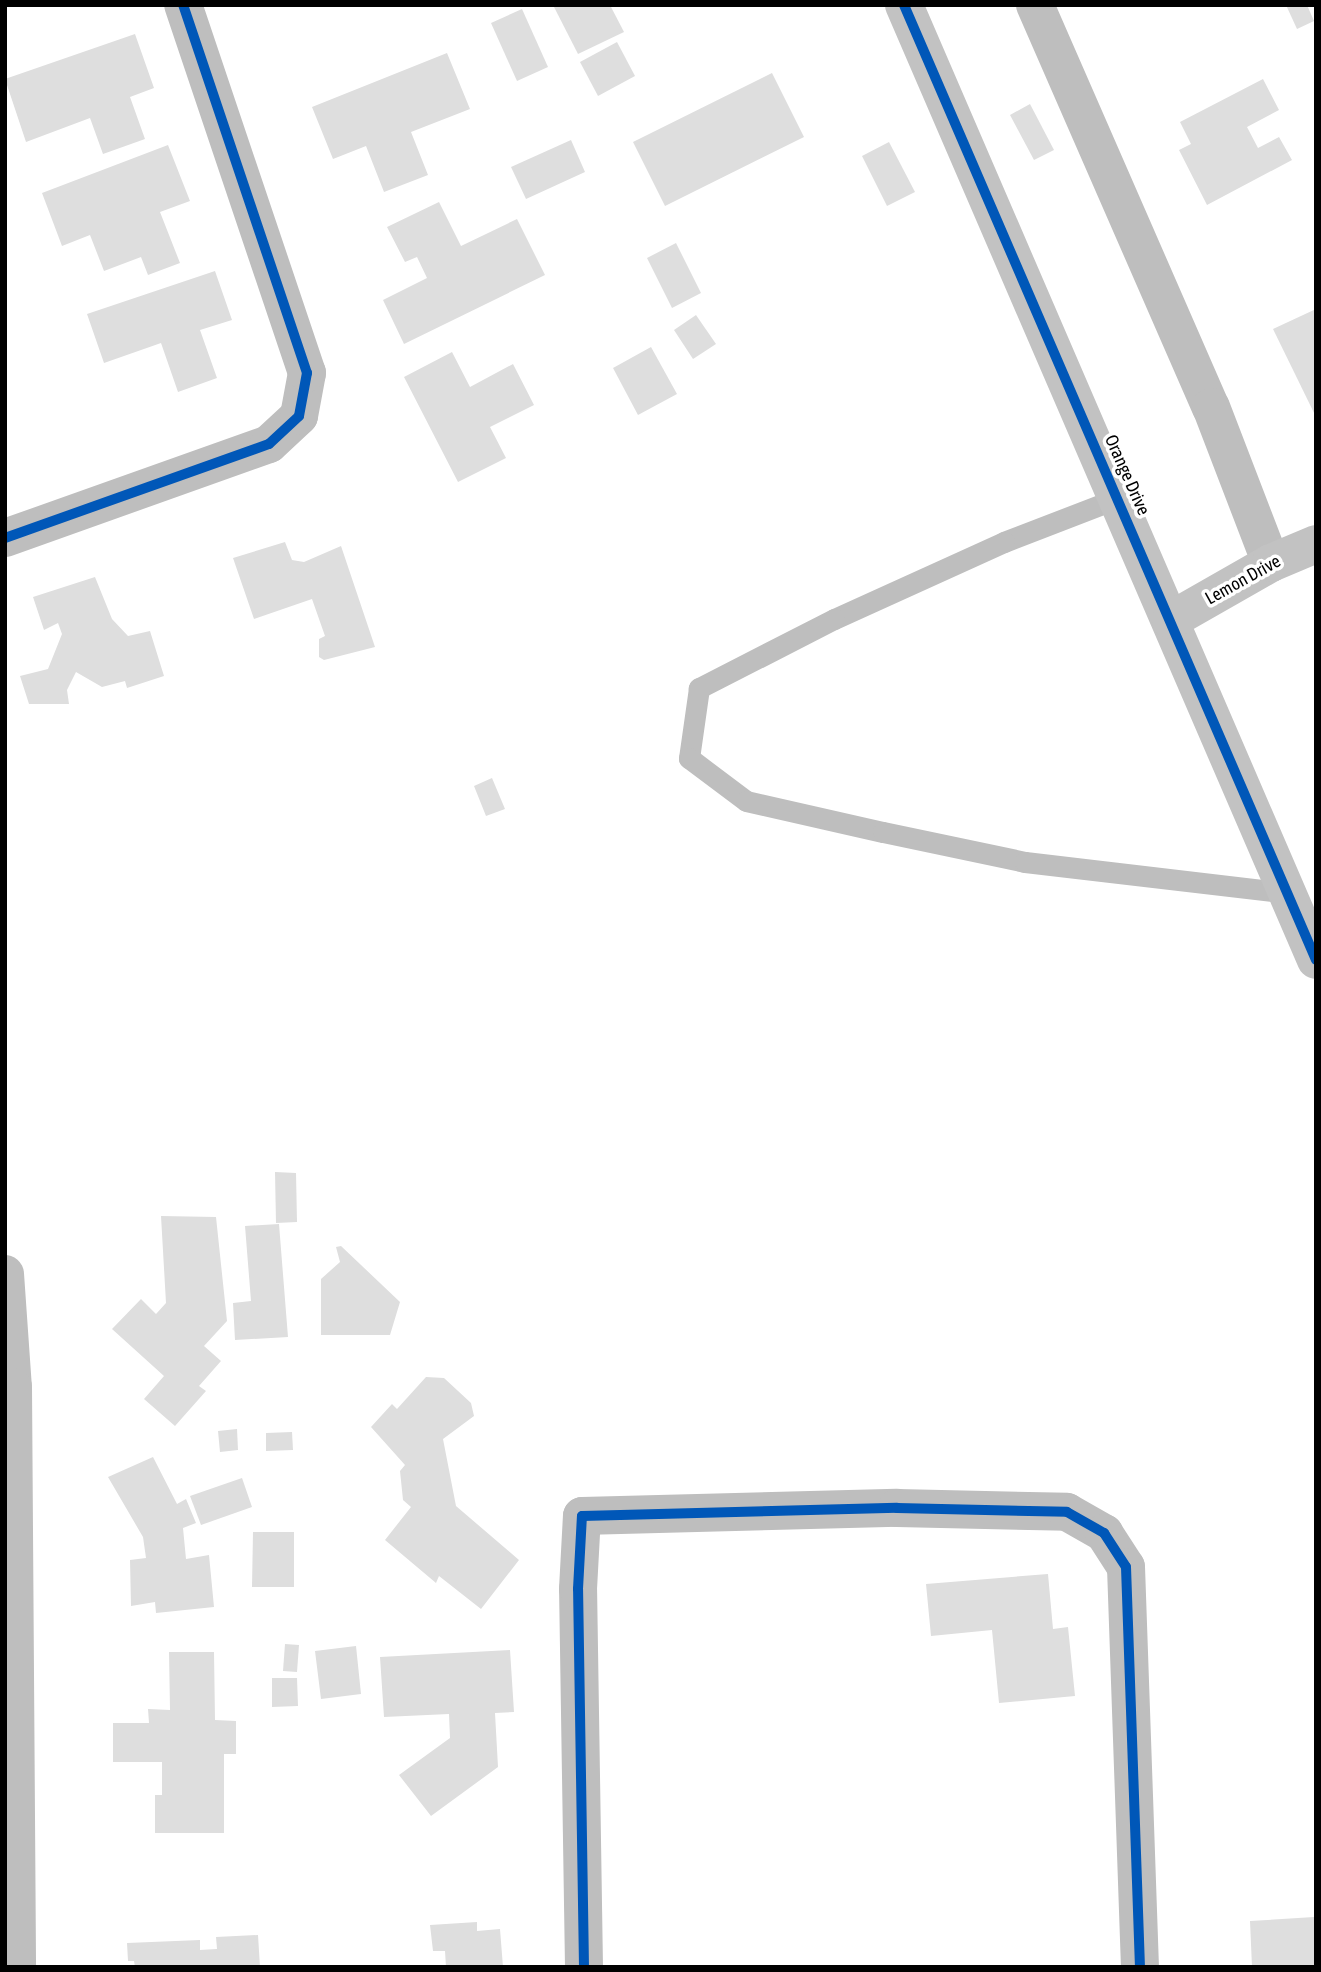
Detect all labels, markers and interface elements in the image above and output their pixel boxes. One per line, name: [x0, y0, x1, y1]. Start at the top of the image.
street label: Orange Drive: [1100, 432, 1154, 518]
street label: Lemon Drive: [1202, 551, 1284, 609]

